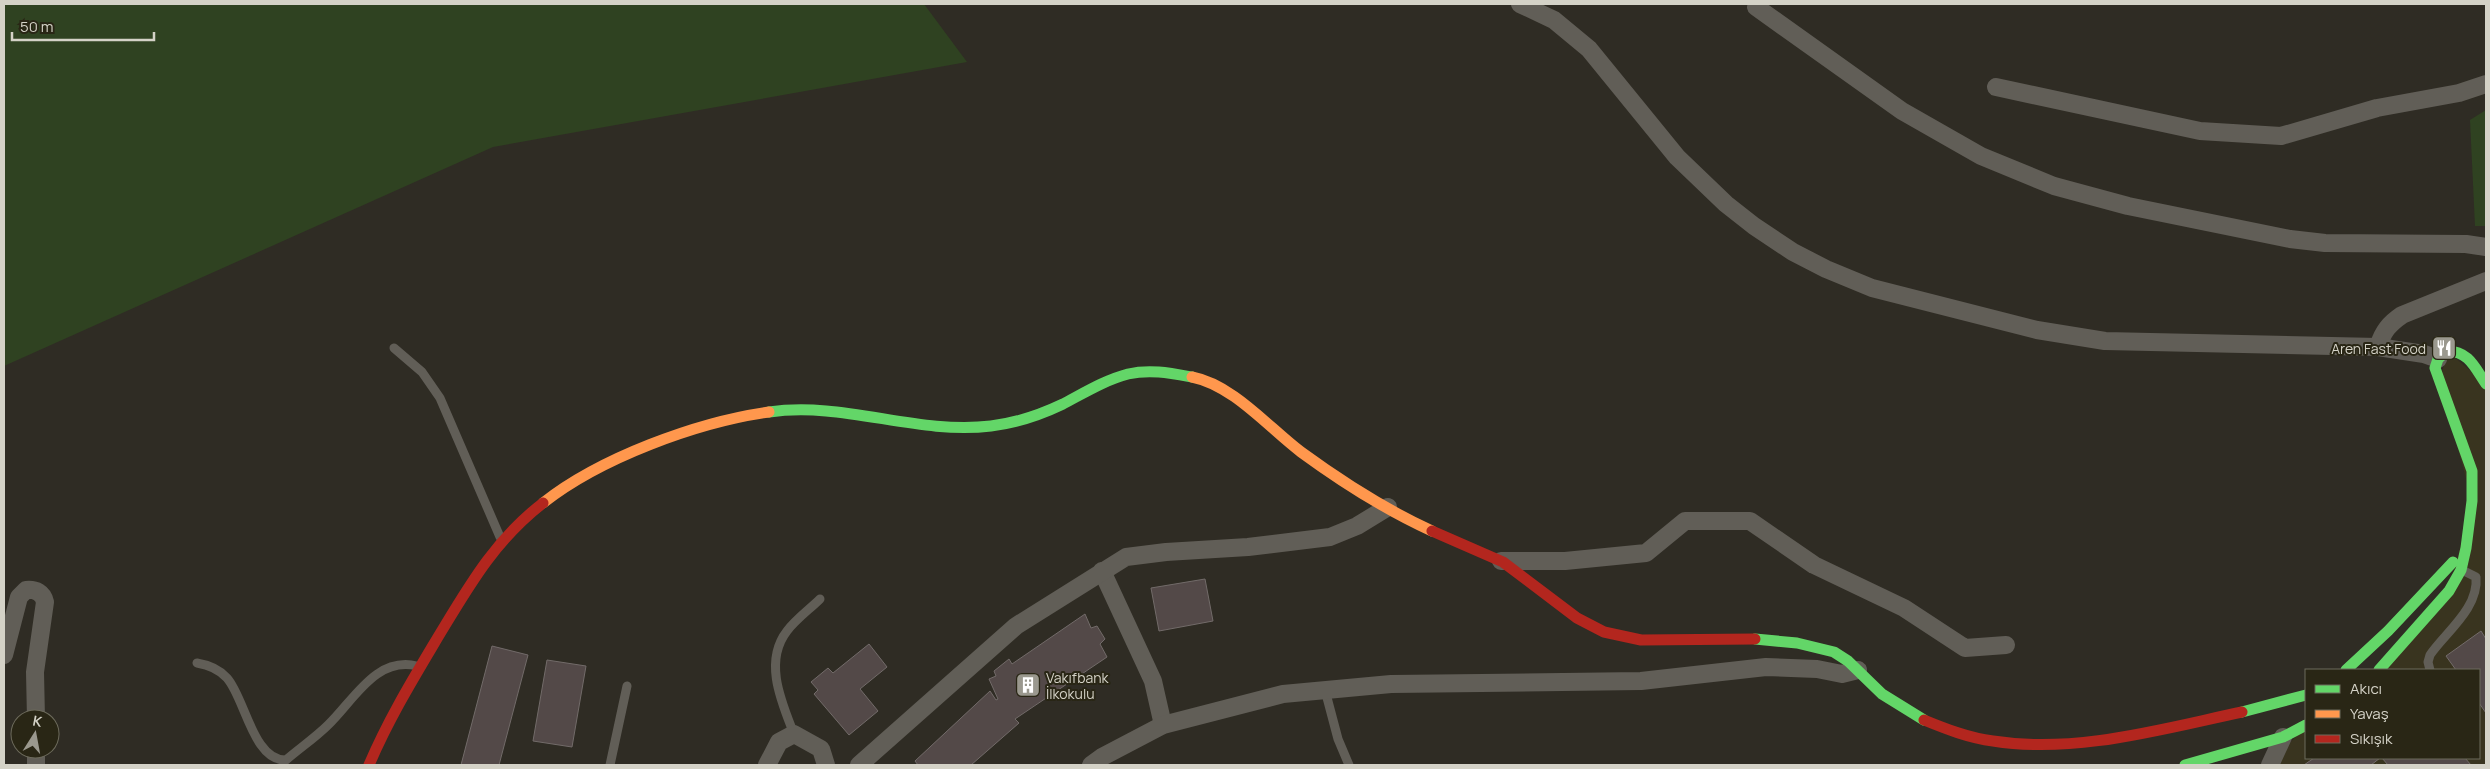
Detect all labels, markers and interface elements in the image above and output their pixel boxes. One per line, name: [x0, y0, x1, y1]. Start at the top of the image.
scale bar: [12, 10, 155, 42]
text: 50 m: [20, 16, 54, 37]
restaurant icon: Aren Fast Food: [2431, 335, 2457, 361]
place label: Aren Fast Food: [2331, 339, 2426, 358]
place label: Vakıfbank İlkokulu: [1046, 668, 1110, 703]
legend: [2305, 669, 2480, 759]
building icon: Vakıfbank İlkokulu: [1015, 672, 1041, 698]
text: Akıcı: [2350, 678, 2382, 699]
text: Yavaş: [2350, 703, 2389, 724]
north arrow: [10, 709, 60, 759]
text: K: [31, 711, 45, 731]
text: Sıkışık: [2350, 728, 2393, 749]

